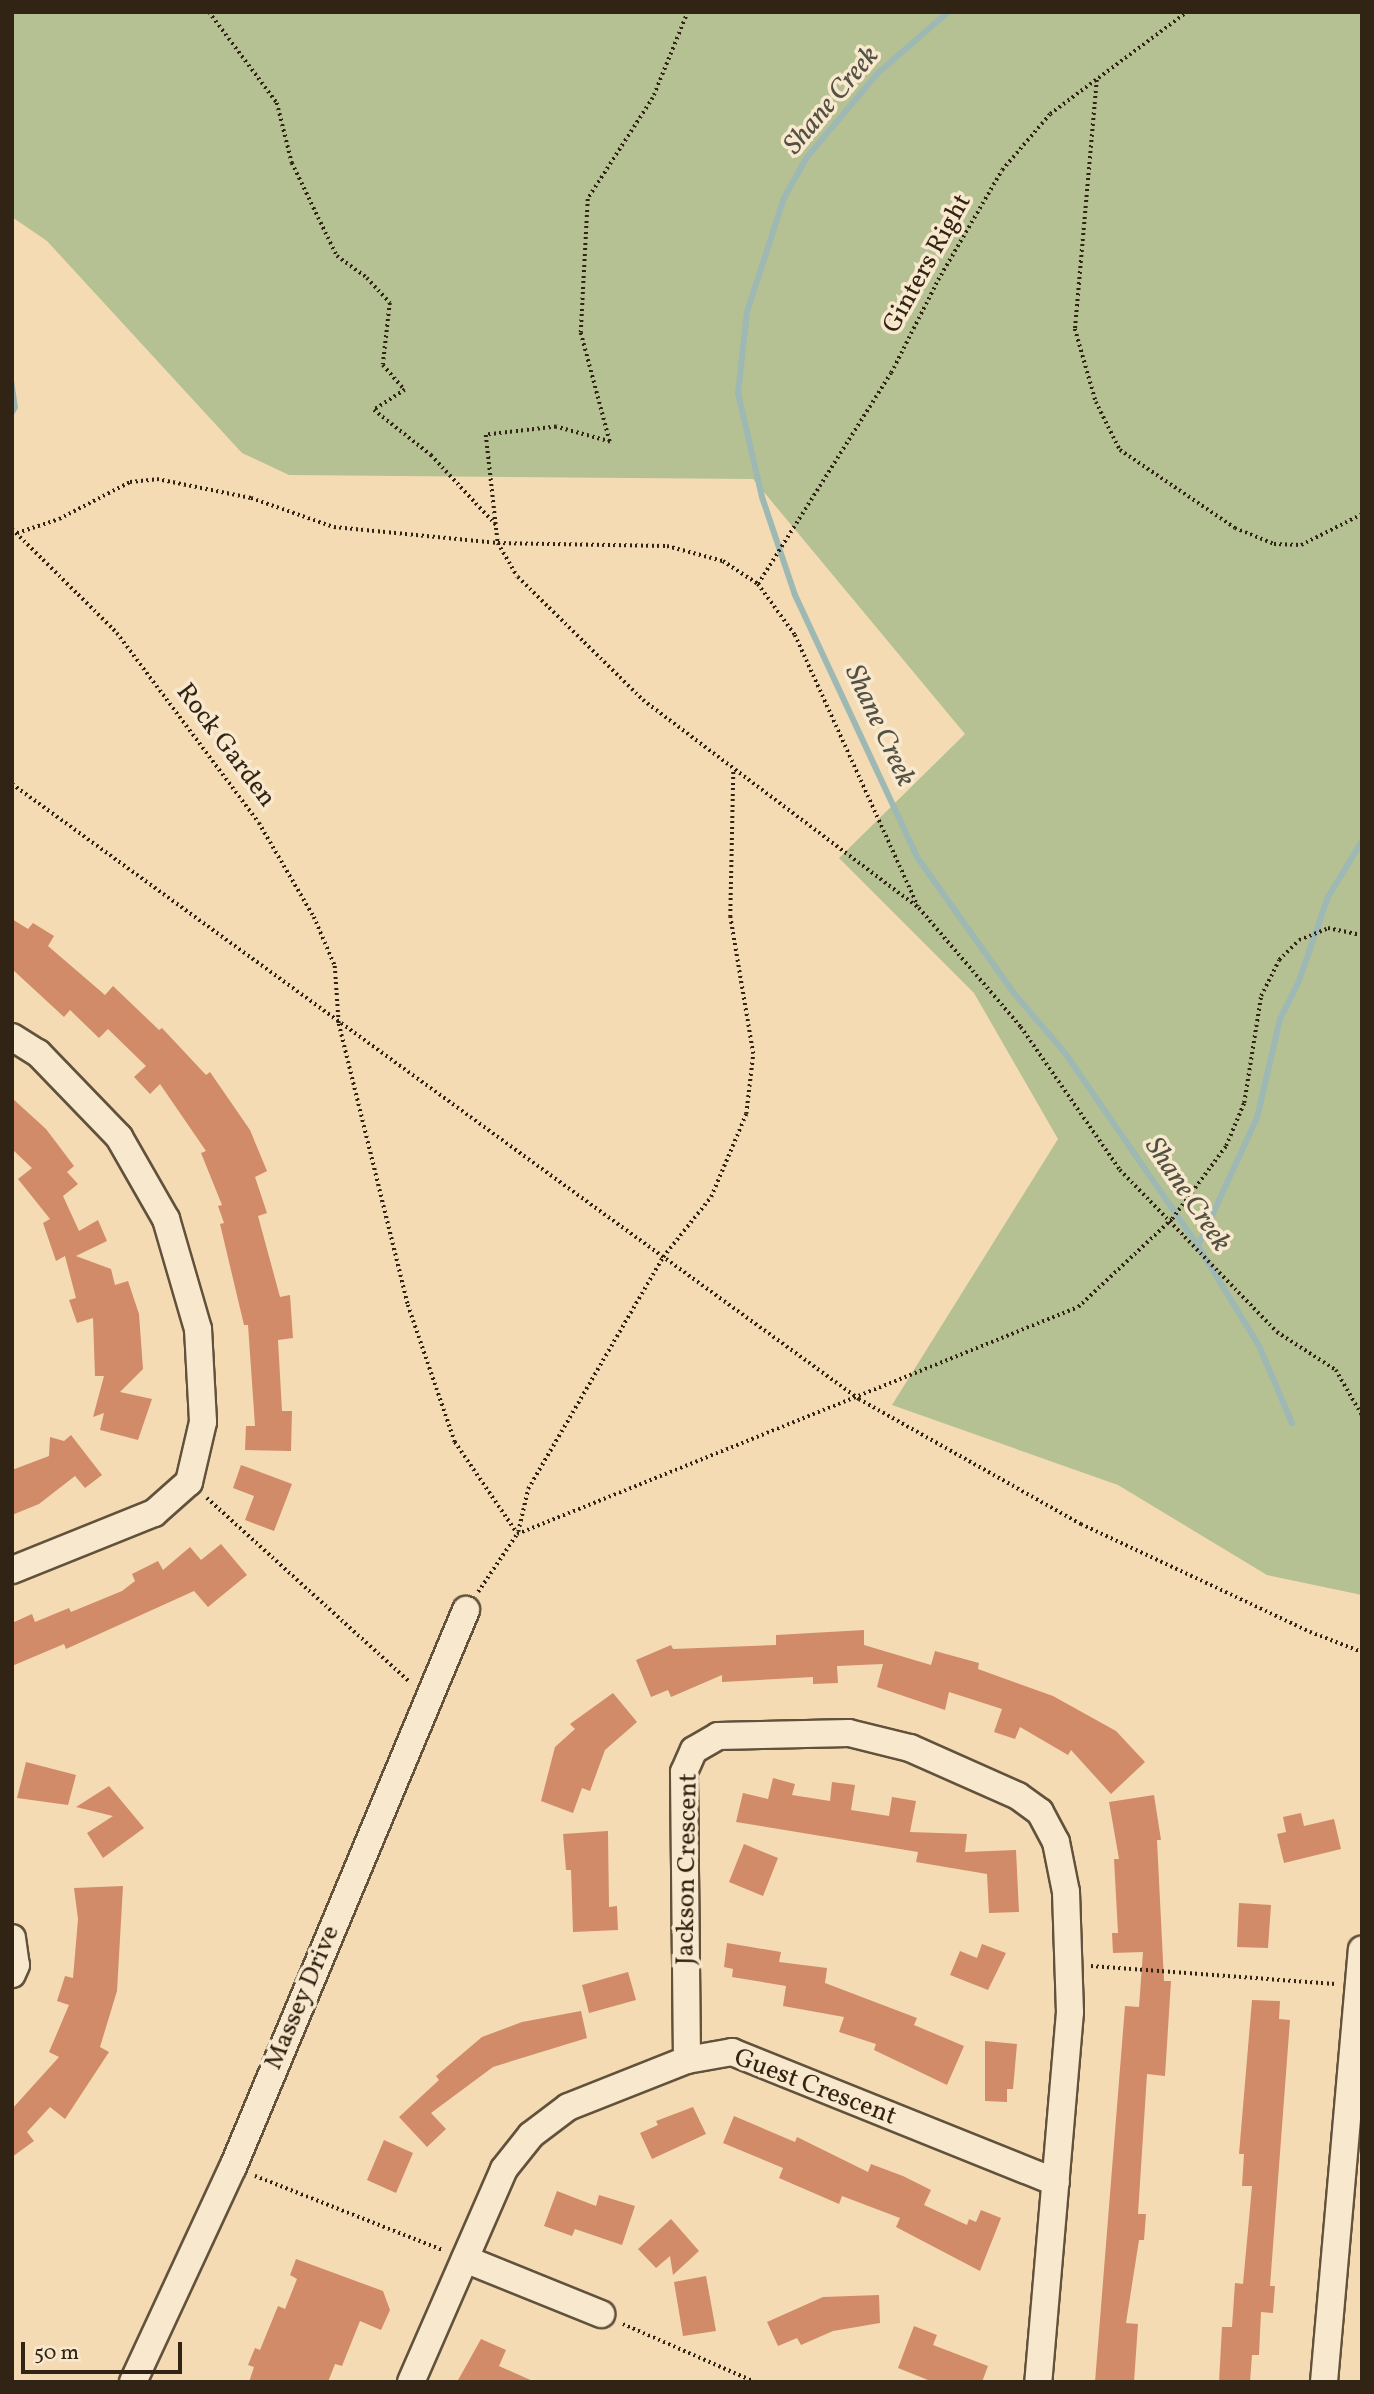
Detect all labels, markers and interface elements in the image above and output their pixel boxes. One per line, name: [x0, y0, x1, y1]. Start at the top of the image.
water label: Shane Creek: [777, 40, 887, 162]
street label: Ginters Right: [877, 189, 979, 339]
water label: Shane Creek: [836, 660, 922, 792]
street label: Rock Garden: [168, 678, 282, 814]
water label: Shane Creek: [1137, 1131, 1237, 1259]
street label: Jackson Crescent: [671, 1773, 705, 1965]
street label: Massey Drive: [259, 1921, 347, 2075]
street label: Guest Crescent: [729, 2043, 901, 2133]
scale bar: [24, 2328, 186, 2372]
text: 50 m: [34, 2339, 79, 2368]

